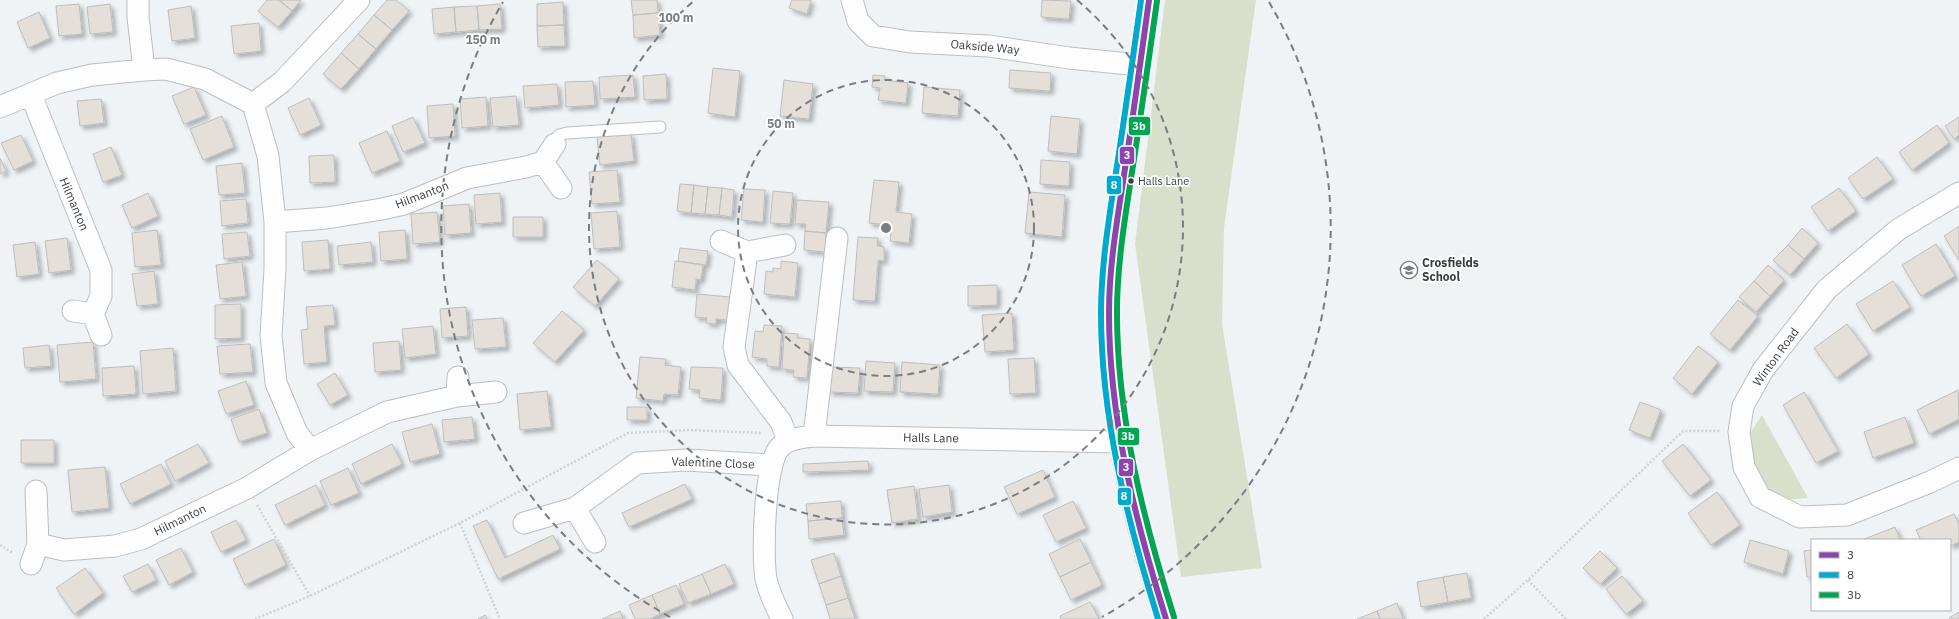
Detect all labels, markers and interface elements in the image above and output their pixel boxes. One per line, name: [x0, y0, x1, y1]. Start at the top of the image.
text: 100 m: [658, 10, 694, 25]
text: 150 m: [465, 32, 501, 47]
street label: Oakside Way: [950, 36, 1020, 57]
text: 50 m: [767, 116, 795, 131]
line badge: 3b: [1128, 116, 1151, 136]
text: 3b: [1132, 119, 1146, 133]
line badge: 3: [1119, 146, 1135, 165]
text: 3: [1124, 148, 1130, 162]
place label: Halls Lane: [1138, 174, 1189, 188]
street label: Hilmanton: [57, 175, 92, 233]
line badge: 8: [1106, 175, 1122, 195]
marker: Halls Lane: [1126, 176, 1136, 186]
street label: Hilmanton: [393, 177, 451, 212]
text: 8: [1111, 178, 1118, 192]
centre of rings: [879, 221, 893, 235]
place label: Crosfields School: [1422, 255, 1479, 284]
school or university icon: Crosfields School: [1399, 260, 1419, 280]
street label: Winton Road: [1749, 325, 1802, 389]
line badge: 3b: [1117, 427, 1140, 446]
text: 3b: [1121, 429, 1135, 443]
street label: Halls Lane: [903, 430, 959, 445]
street label: Valentine Close: [671, 454, 755, 471]
line badge: 3: [1118, 458, 1134, 477]
text: 3: [1123, 460, 1129, 474]
line badge: 8: [1117, 487, 1132, 506]
text: 8: [1121, 489, 1128, 503]
street label: Hilmanton: [151, 501, 208, 539]
legend: [1811, 539, 1951, 611]
text: 3: [1847, 547, 1854, 562]
text: 8: [1847, 567, 1854, 582]
text: 3b: [1847, 587, 1861, 602]

